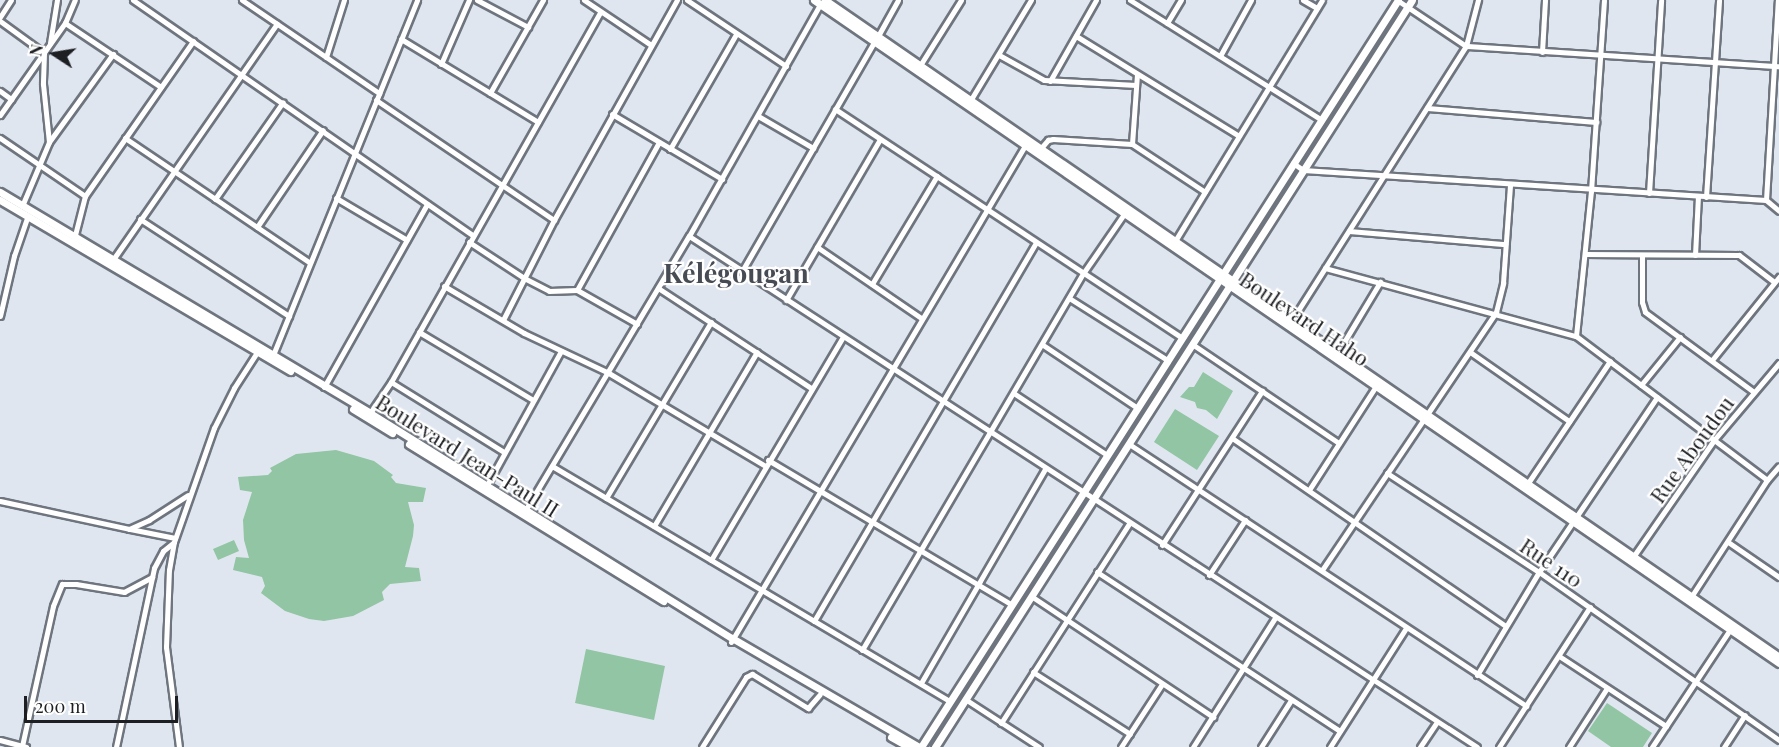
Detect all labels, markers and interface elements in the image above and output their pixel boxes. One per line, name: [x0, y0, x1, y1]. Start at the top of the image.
north arrow: [24, 24, 84, 84]
text: N: [24, 42, 47, 58]
district label: Kélégougan: [663, 257, 809, 289]
street label: Boulevard Haho: [1236, 266, 1374, 370]
street label: Boulevard Jean-Paul II: [372, 388, 564, 522]
street label: Rue Aboudou: [1644, 390, 1738, 508]
street label: Rue 110: [1516, 532, 1588, 592]
scale bar: [27, 684, 182, 722]
text: 200 m: [35, 694, 86, 718]

